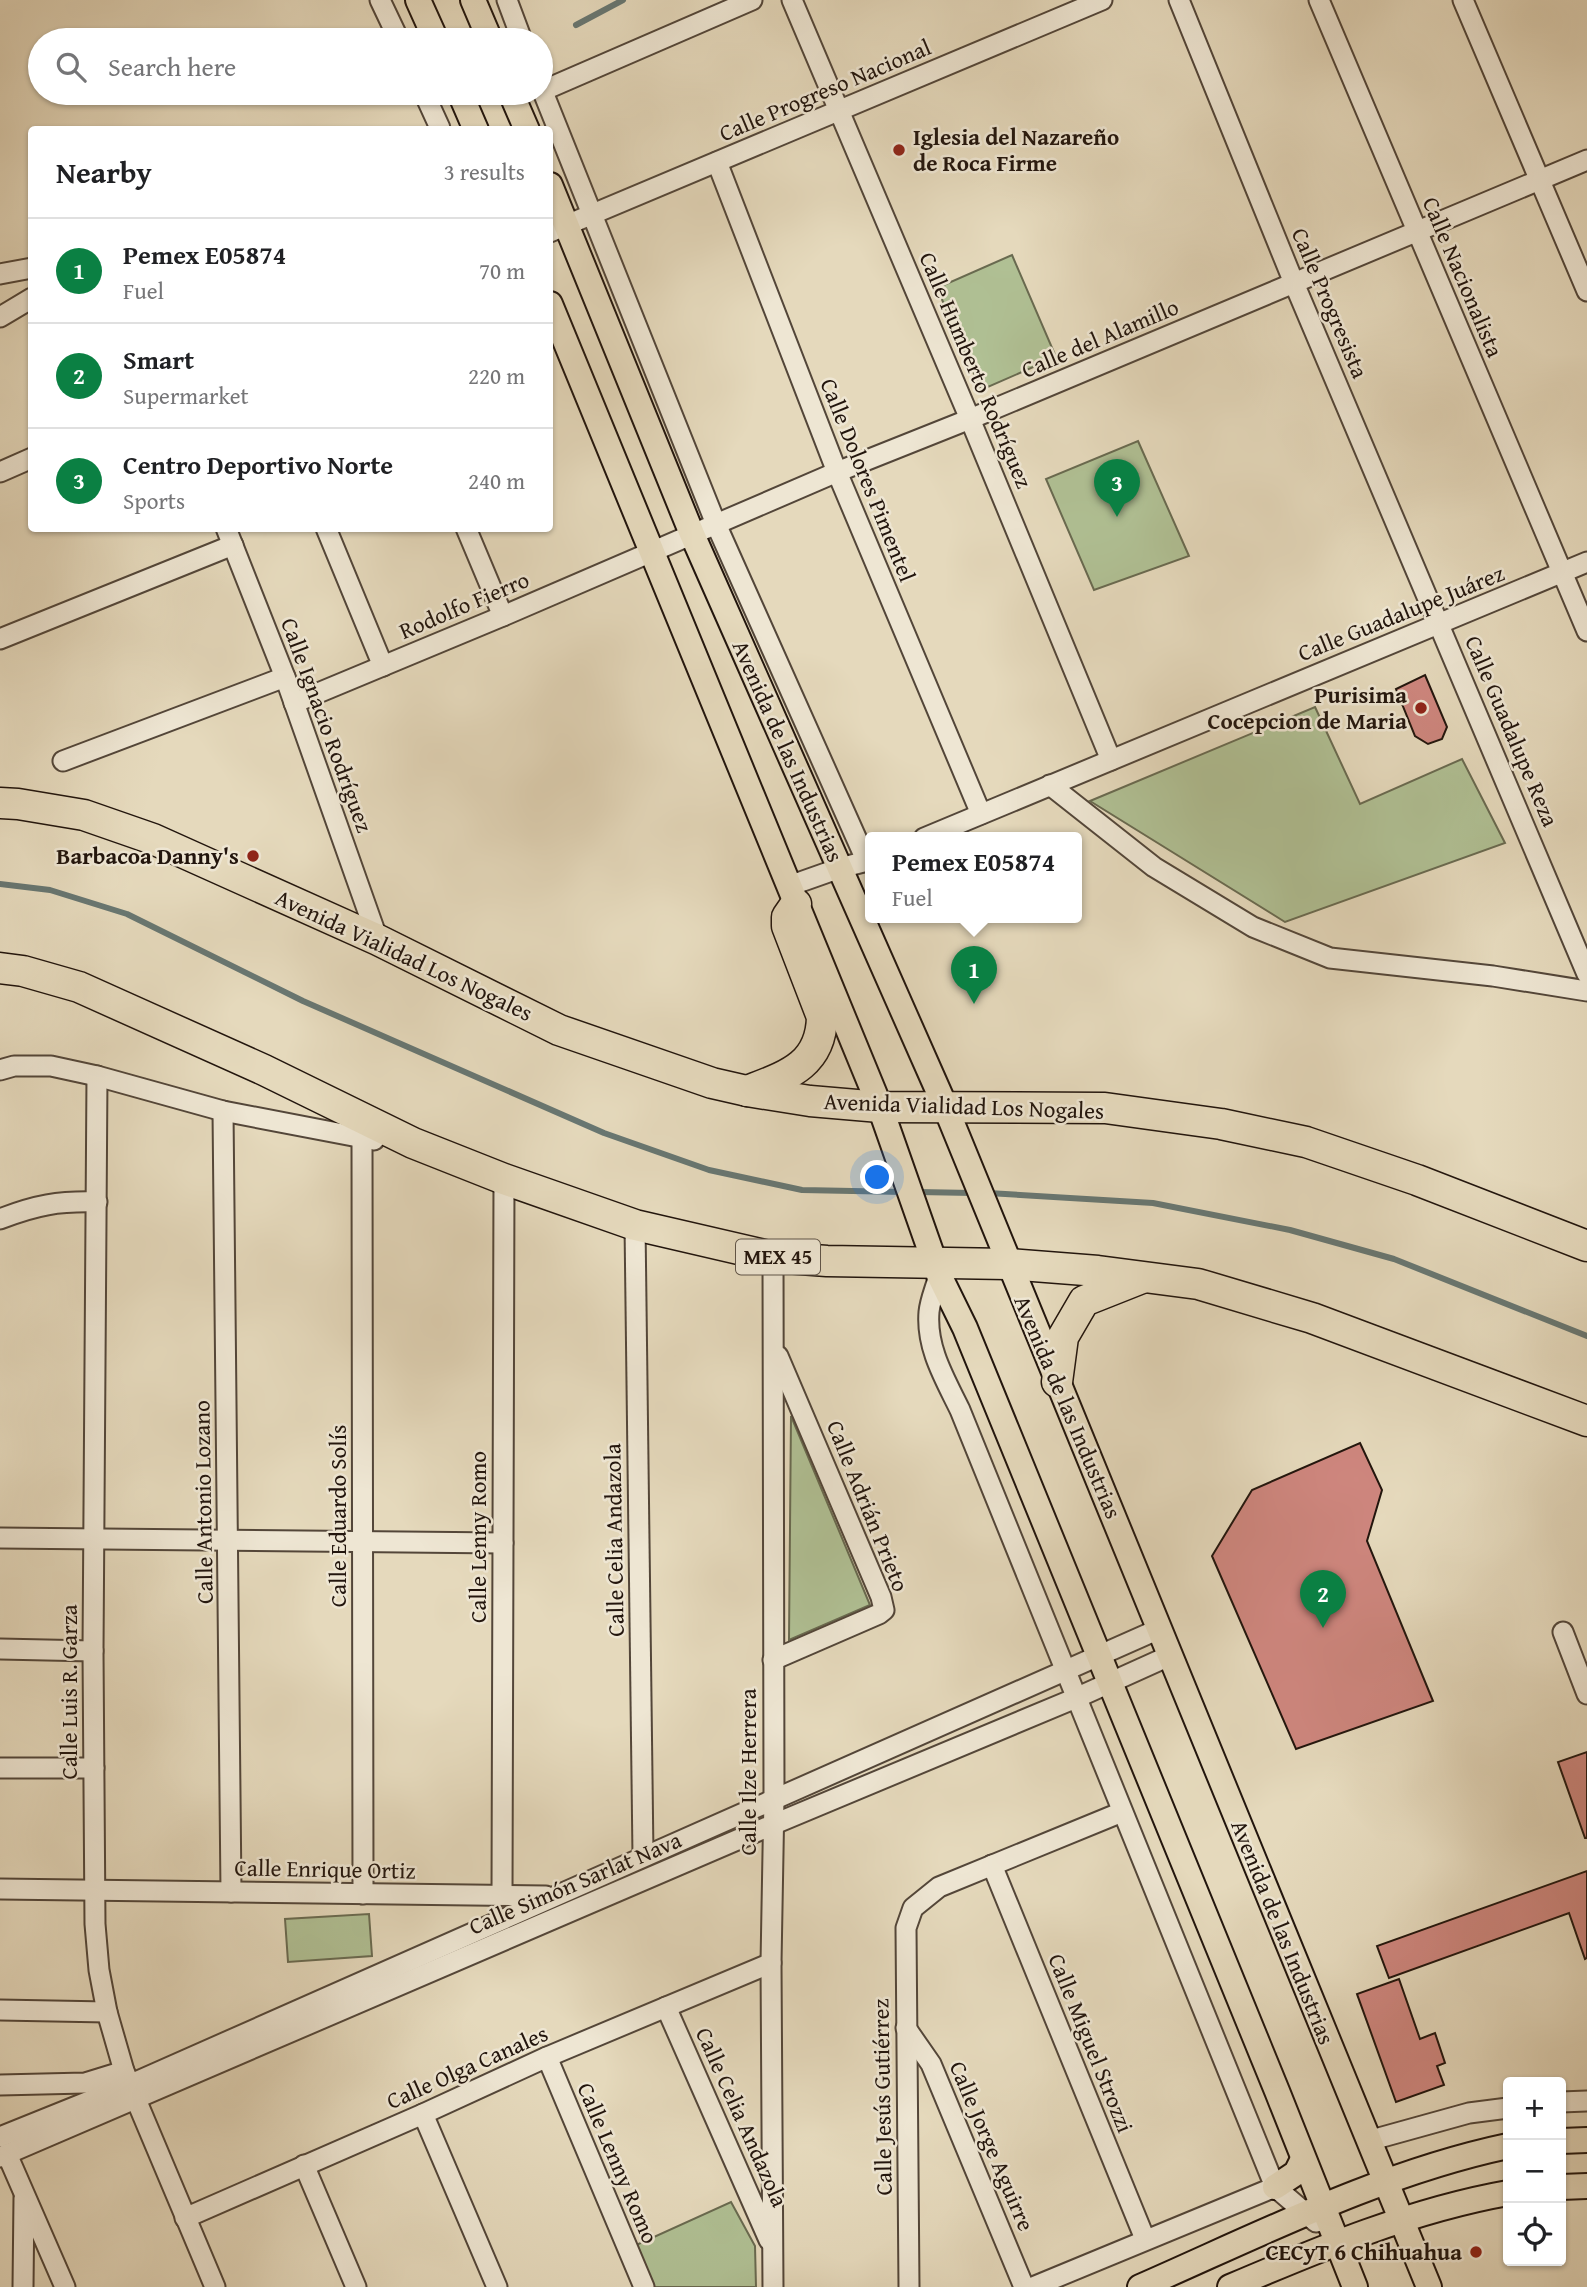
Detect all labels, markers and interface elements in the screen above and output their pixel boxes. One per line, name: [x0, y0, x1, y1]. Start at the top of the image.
search box: [28, 28, 553, 105]
street label: Calle Progreso Nacional: [714, 30, 936, 149]
text: Search here: [108, 47, 236, 86]
icon: search: [52, 48, 90, 86]
place label: Iglesia del Nazareño de Roca Firme: [913, 120, 1119, 179]
marker: Iglesia del Nazareño de Roca Firme: [891, 142, 907, 158]
text: Nearby: [56, 150, 152, 194]
text: 3 results: [444, 155, 525, 188]
street label: Calle Nacionalista: [1415, 192, 1512, 362]
street label: Calle Progresista: [1284, 223, 1377, 383]
text: Pemex E05874: [123, 235, 286, 274]
street label: Calle Humberto Rodríguez: [912, 247, 1041, 493]
text: 1: [73, 254, 85, 287]
text: 70 m: [479, 254, 525, 287]
text: Fuel: [123, 274, 164, 307]
street label: Calle del Alamillo: [1016, 290, 1184, 386]
text: Smart: [123, 340, 194, 379]
text: 2: [73, 359, 85, 392]
text: 220 m: [468, 359, 525, 392]
street label: Calle Dolores Pimentel: [813, 373, 924, 587]
text: Supermarket: [123, 379, 249, 412]
text: Centro Deportivo Norte: [123, 445, 393, 484]
pin: 3: [1094, 459, 1140, 517]
text: 3: [73, 464, 85, 497]
text: 240 m: [468, 464, 525, 497]
text: Sports: [123, 484, 185, 517]
street label: Calle Guadalupe Juárez: [1293, 556, 1509, 669]
street label: Rodolfo Fierro: [394, 562, 534, 647]
street label: Calle Ignacio Rodríguez: [273, 613, 382, 837]
street label: Calle Guadalupe Reza: [1457, 630, 1568, 831]
street label: Avenida de las Industrias: [725, 635, 852, 867]
place label: Purisima Cocepcion de Maria: [1208, 678, 1407, 737]
marker: Purisima Cocepcion de Maria: [1413, 700, 1429, 716]
popup: [865, 832, 1082, 923]
place label: Barbacoa Danny's: [56, 839, 239, 872]
text: Pemex E05874: [892, 842, 1055, 881]
marker: Barbacoa Danny's: [245, 848, 261, 864]
street label: Avenida Vialidad Los Nogales: [270, 880, 538, 1029]
text: Fuel: [892, 881, 933, 914]
pin: 1: [951, 946, 997, 1004]
street label: Avenida Vialidad Los Nogales: [823, 1084, 1105, 1127]
your location: [860, 1160, 894, 1194]
road number: MEX 45: [736, 1240, 820, 1274]
street label: Avenida de las Industrias: [1006, 1290, 1130, 1524]
street label: Calle Antonio Lozano: [184, 1400, 221, 1604]
street label: Calle Adrián Prieto: [819, 1415, 918, 1596]
street label: Calle Eduardo Solís: [321, 1425, 354, 1607]
street label: Calle Celia Andazola: [595, 1443, 632, 1637]
street label: Calle Lenny Romo: [461, 1451, 494, 1623]
pin: 2: [1300, 1570, 1346, 1628]
street label: Calle Luis R. Garza: [52, 1604, 85, 1780]
street label: Calle Ilze Herrera: [731, 1688, 764, 1856]
street label: Avenida de las Industrias: [1223, 1815, 1344, 2049]
street label: Calle Simón Sarlat Nava: [463, 1823, 686, 1942]
street label: Calle Enrique Ortiz: [234, 1850, 416, 1887]
street label: Calle Miguel Strozzi: [1040, 1948, 1142, 2137]
street label: Calle Jesús Gutiérrez: [863, 1998, 900, 2196]
street label: Calle Olga Canales: [381, 2016, 553, 2117]
street label: Calle Celia Andazola: [688, 2022, 797, 2212]
street label: Calle Jorge Aguirre: [942, 2056, 1043, 2236]
street label: Calle Lenny Romo: [570, 2077, 667, 2248]
map controls: [1503, 2077, 1566, 2266]
button: +: [1503, 2077, 1566, 2140]
button: −: [1503, 2140, 1566, 2203]
button: locate: [1503, 2203, 1566, 2266]
place label: CECyT 6 Chihuahua: [1265, 2235, 1462, 2268]
marker: CECyT 6 Chihuahua: [1468, 2244, 1484, 2260]

